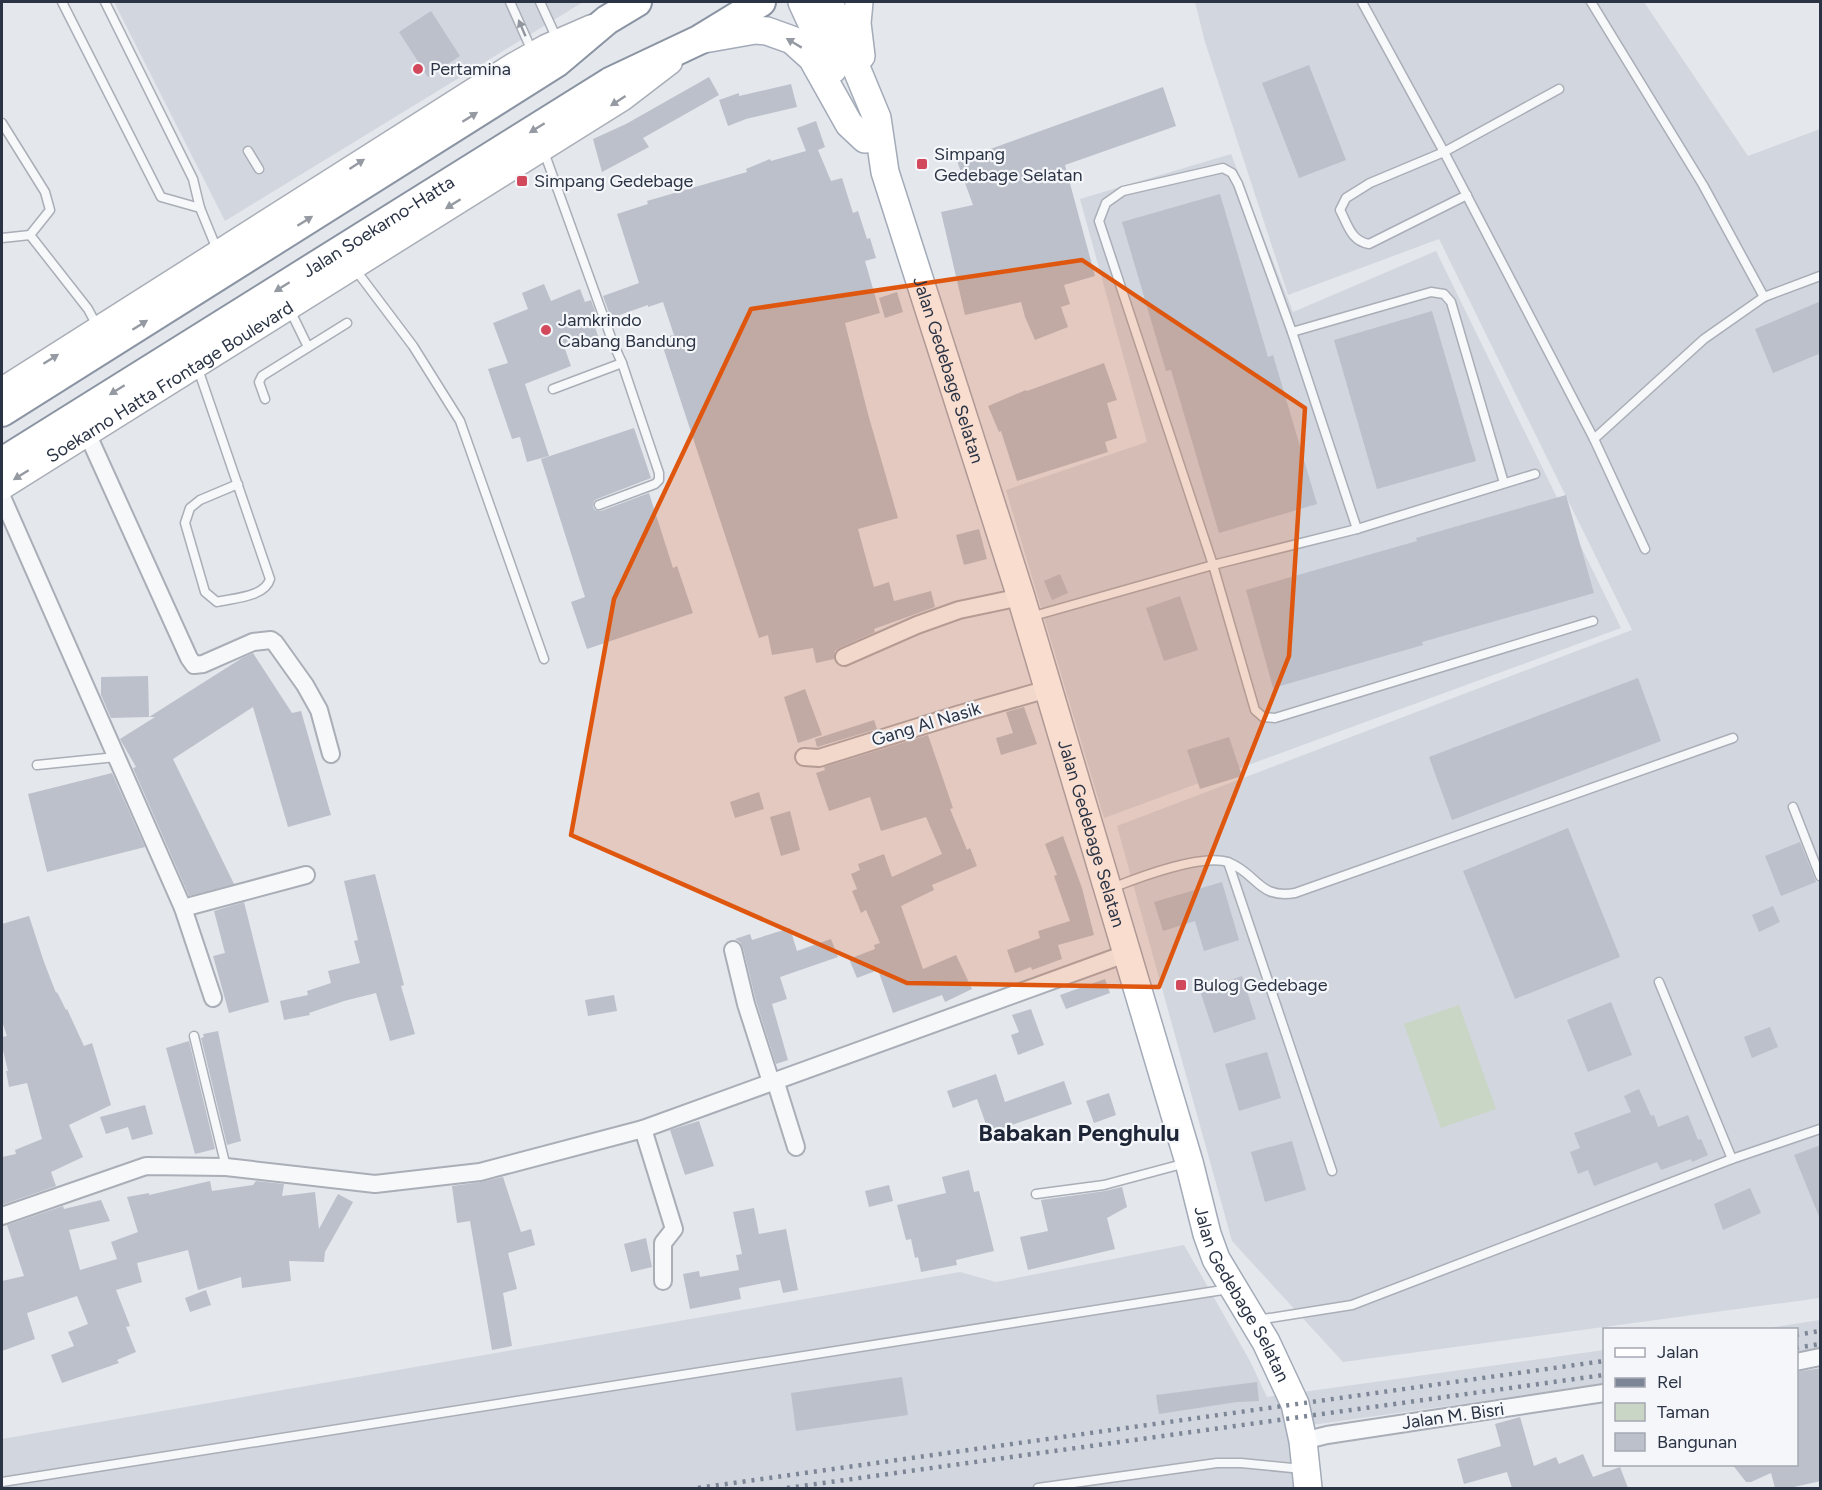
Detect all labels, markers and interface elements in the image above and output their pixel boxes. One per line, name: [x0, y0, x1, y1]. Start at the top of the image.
one-way arrow: [517, 19, 526, 37]
one-way arrow: [786, 37, 802, 48]
place label: Pertamina: [430, 58, 511, 80]
marker: Pertamina: [411, 62, 425, 76]
one-way arrow: [610, 95, 627, 106]
one-way arrow: [462, 112, 478, 123]
one-way arrow: [528, 122, 545, 133]
place label: Simpang Gedebage Selatan: [934, 143, 1082, 186]
marker: Simpang Gedebage Selatan: [915, 157, 929, 171]
one-way arrow: [349, 159, 366, 170]
place label: Simpang Gedebage: [534, 170, 694, 192]
street label: Jalan Soekarno-Hatta: [299, 171, 458, 282]
marker: Simpang Gedebage: [515, 174, 529, 188]
one-way arrow: [445, 198, 461, 209]
one-way arrow: [297, 216, 313, 227]
street label: Jalan Gedebage Selatan: [908, 274, 988, 466]
one-way arrow: [274, 281, 290, 292]
street label: Soekarno Hatta Frontage Boulevard: [42, 296, 297, 467]
place label: Jamkrindo Cabang Bandung: [558, 309, 696, 352]
one-way arrow: [132, 320, 148, 331]
marker: Jamkrindo Cabang Bandung: [539, 323, 553, 337]
one-way arrow: [43, 354, 59, 365]
one-way arrow: [109, 384, 125, 395]
one-way arrow: [13, 469, 29, 480]
street label: Gang Al Nasik: [869, 697, 983, 751]
street label: Jalan Gedebage Selatan: [1053, 737, 1130, 930]
place label: Bulog Gedebage: [1193, 974, 1328, 996]
marker: Bulog Gedebage: [1174, 978, 1188, 992]
district label: Babakan Penghulu: [978, 1118, 1180, 1147]
street label: Jalan Gedebage Selatan: [1189, 1204, 1294, 1385]
legend: [1603, 1328, 1798, 1466]
text: Jalan: [1657, 1341, 1699, 1363]
text: Rel: [1657, 1371, 1682, 1393]
street label: Jalan M. Bisri: [1400, 1398, 1506, 1434]
text: Taman: [1657, 1401, 1710, 1423]
text: Bangunan: [1657, 1431, 1737, 1453]

